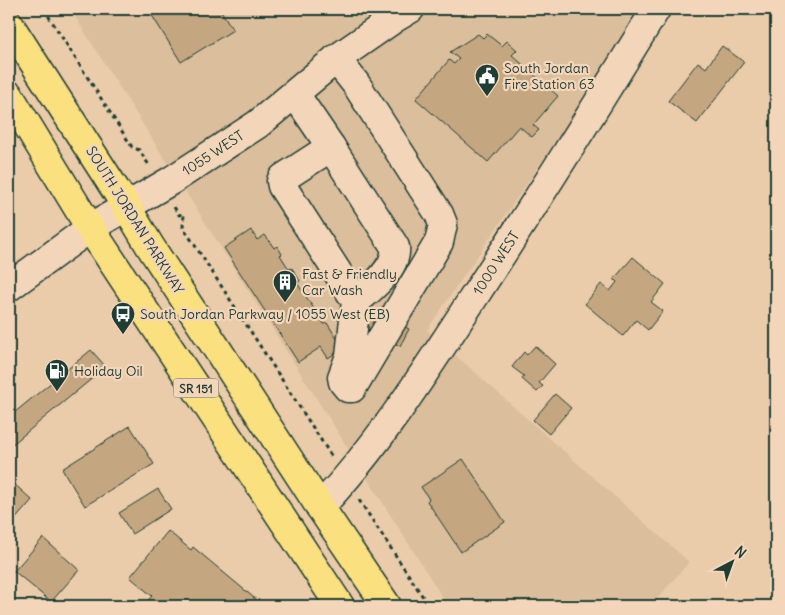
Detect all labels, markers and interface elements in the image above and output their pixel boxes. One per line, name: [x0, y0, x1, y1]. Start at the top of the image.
place label: South Jordan Fire Station 63: [504, 59, 595, 93]
public building icon: South Jordan Fire Station 63: [474, 63, 500, 97]
street label: 1055 WEST: [179, 126, 247, 180]
street label: SOUTH JORDAN PARKWAY: [82, 143, 188, 297]
street label: 1000 WEST: [469, 228, 523, 298]
place label: Fast & Friendly Car Wash: [302, 265, 397, 299]
building icon: Fast & Friendly Car Wash: [272, 269, 298, 303]
bus stop icon: South Jordan Parkway / 1055 West (EB): [110, 301, 136, 335]
place label: South Jordan Parkway / 1055 West (EB): [140, 305, 390, 323]
fuel station icon: Holiday Oil: [44, 358, 70, 392]
place label: Holiday Oil: [74, 362, 143, 380]
road number: SR 151: [174, 378, 218, 398]
north arrow: [708, 538, 758, 588]
text: N: [731, 542, 750, 562]

